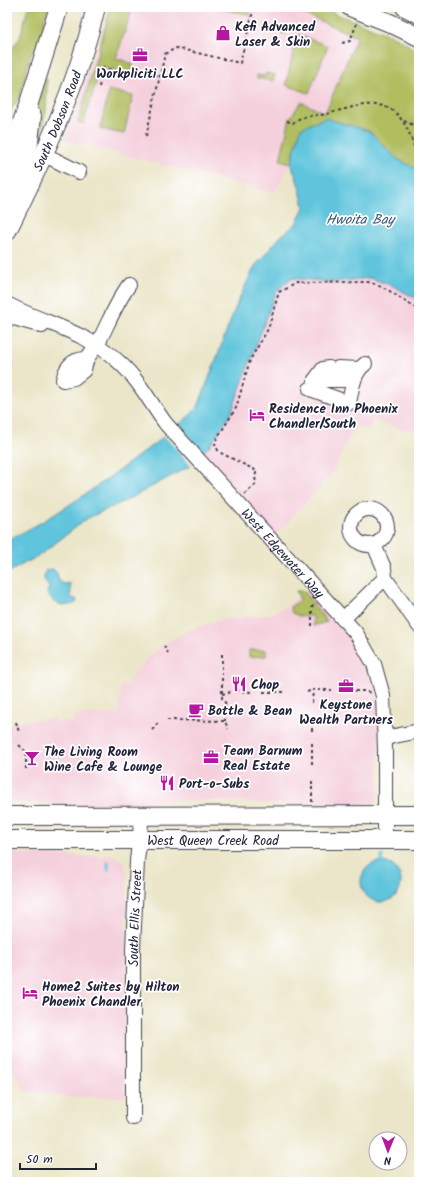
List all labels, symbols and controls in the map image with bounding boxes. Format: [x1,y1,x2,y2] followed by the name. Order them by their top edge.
[235,17,316,53] place label: Kefi Advanced Laser & Skin
[214,24,232,42] shop icon: Kefi Advanced Laser & Skin
[131,46,149,64] office icon: Workpliciti LLC
[96,64,184,85] place label: Workpliciti LLC
[28,68,88,175] street label: South Dobson Road
[326,209,396,231] water label: Hwoita Bay
[269,399,399,435] place label: Residence Inn Phoenix Chandler/South
[248,406,266,424] hotel icon: Residence Inn Phoenix Chandler/South
[235,504,329,604] street label: West Edgewater Way
[230,675,248,693] restaurant icon: Chop
[251,675,279,696] place label: Chop
[337,677,355,695] office icon: Keystone Wealth Partners
[299,695,393,731] place label: Keystone Wealth Partners
[187,701,205,719] cafe icon: Bottle & Bean
[208,701,292,722] place label: Bottle & Bean
[223,741,303,777] place label: Team Barnum Real Estate
[44,742,163,778] place label: The Living Room Wine Cafe & Lounge
[202,748,220,766] office icon: Team Barnum Real Estate
[23,749,41,767] bar icon: The Living Room Wine Cafe & Lounge
[158,774,176,792] restaurant icon: Port-o-Subs
[179,774,249,795] place label: Port-o-Subs
[147,831,279,852] street label: West Queen Creek Road
[124,868,149,967] street label: South Ellis Street
[42,977,180,1013] place label: Home2 Suites by Hilton Phoenix Chandler
[21,984,39,1002] hotel icon: Home2 Suites by Hilton Phoenix Chandler
[368,1131,408,1171] north arrow
[20,1145,96,1171] scale bar
[26,1150,53,1169] text: 50 m
[384,1151,391,1169] text: N

